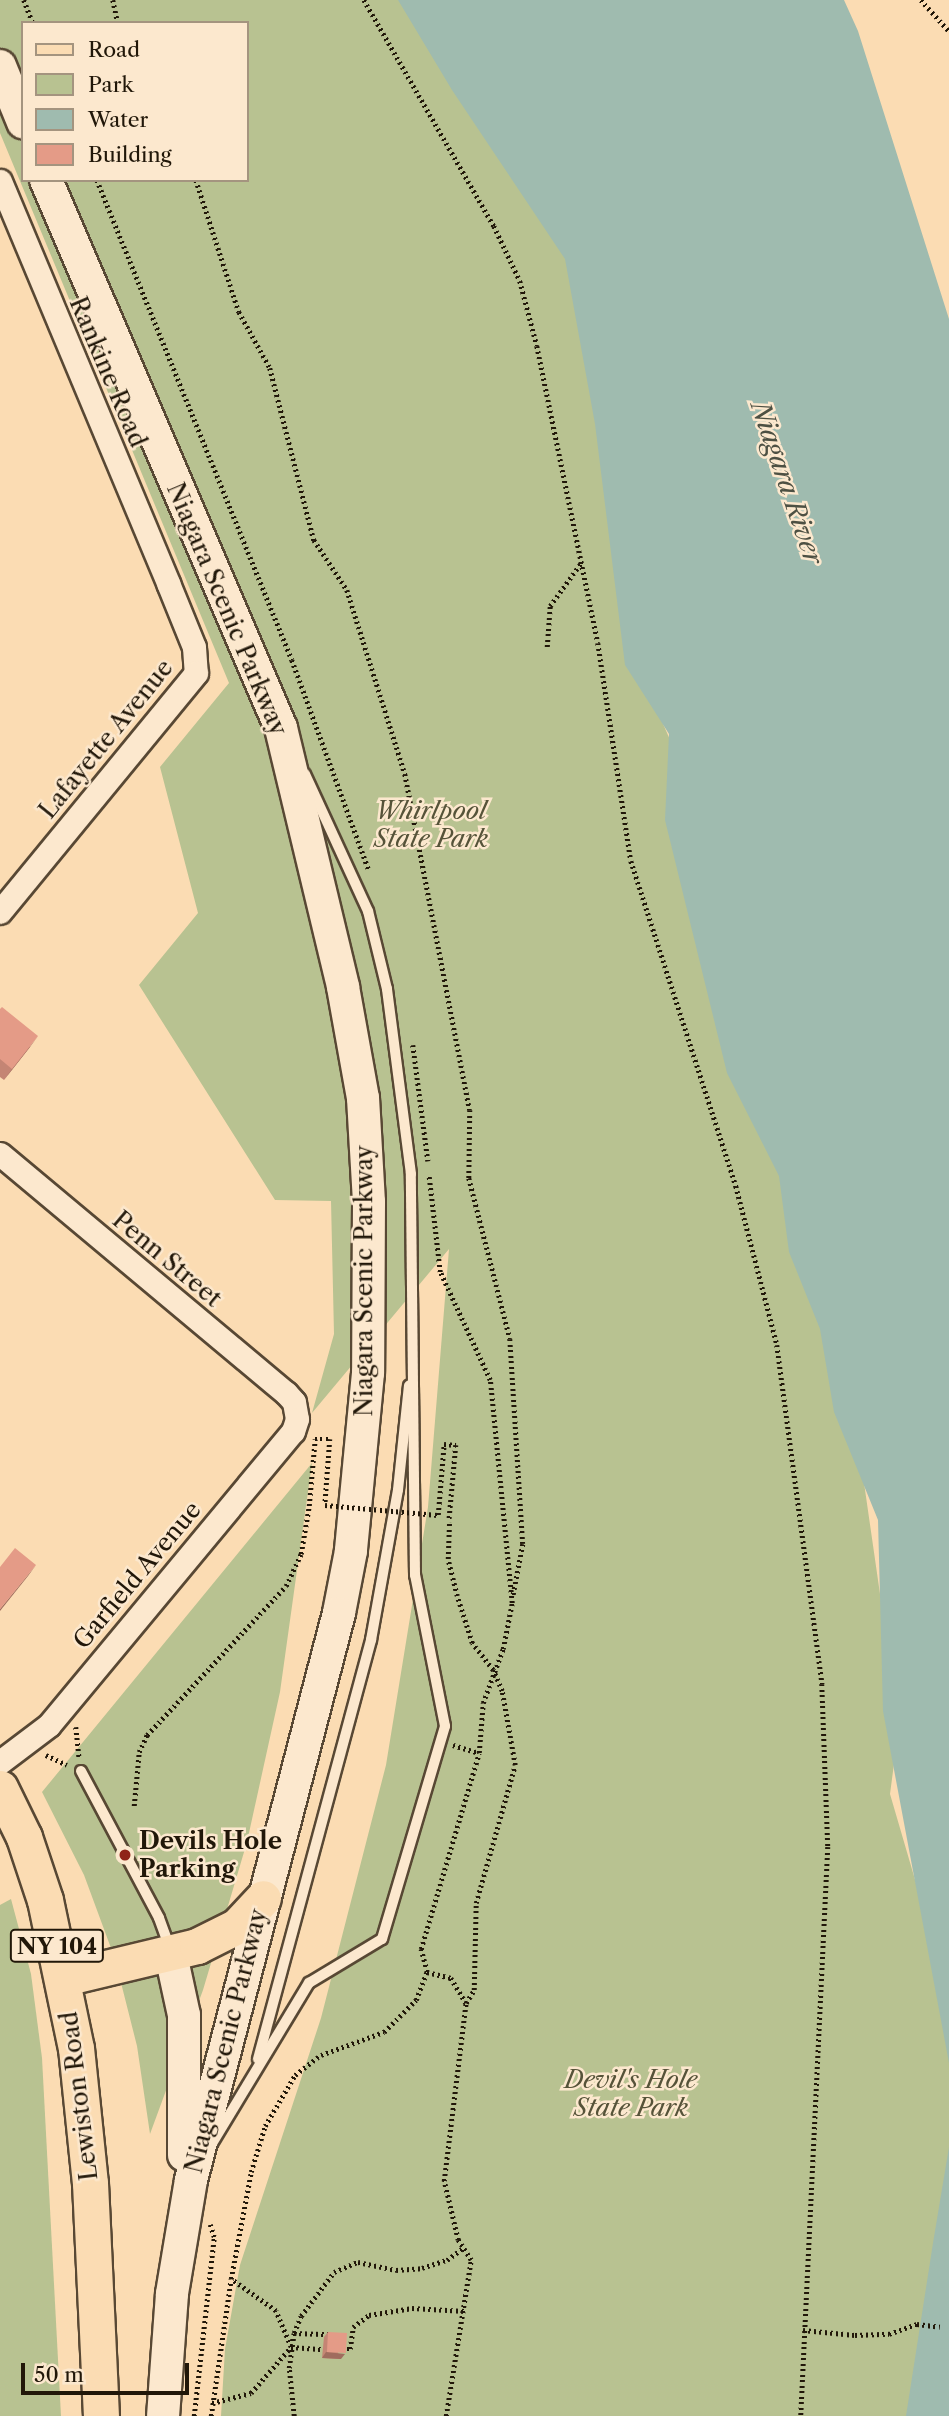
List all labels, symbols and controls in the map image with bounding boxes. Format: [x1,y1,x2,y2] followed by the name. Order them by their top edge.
[21,21,248,182] legend
[88,37,140,62] text: Road
[88,72,134,97] text: Park
[88,107,148,132] text: Water
[88,142,172,167] text: Building
[63,292,153,452] street label: Rankine Road
[743,397,829,569] water label: Niagara River
[161,478,293,740] street label: Niagara Scenic Parkway
[33,653,179,825] street label: Lafayette Avenue
[374,797,488,853] park label: Whirlpool State Park
[350,1145,378,1417] street label: Niagara Scenic Parkway
[107,1205,227,1313] street label: Penn Street
[67,1495,207,1655] street label: Garfield Avenue
[139,1827,282,1883] place label: Devils Hole Parking
[117,1847,133,1863] marker: Devils Hole Parking
[179,1906,273,2176] street label: Niagara Scenic Parkway
[8,1926,106,1966] road number: NY 104
[54,2010,104,2182] street label: Lewiston Road
[565,2066,697,2122] park label: Devil's Hole State Park
[24,2350,192,2394] scale bar
[34,2362,84,2387] text: 50 m

